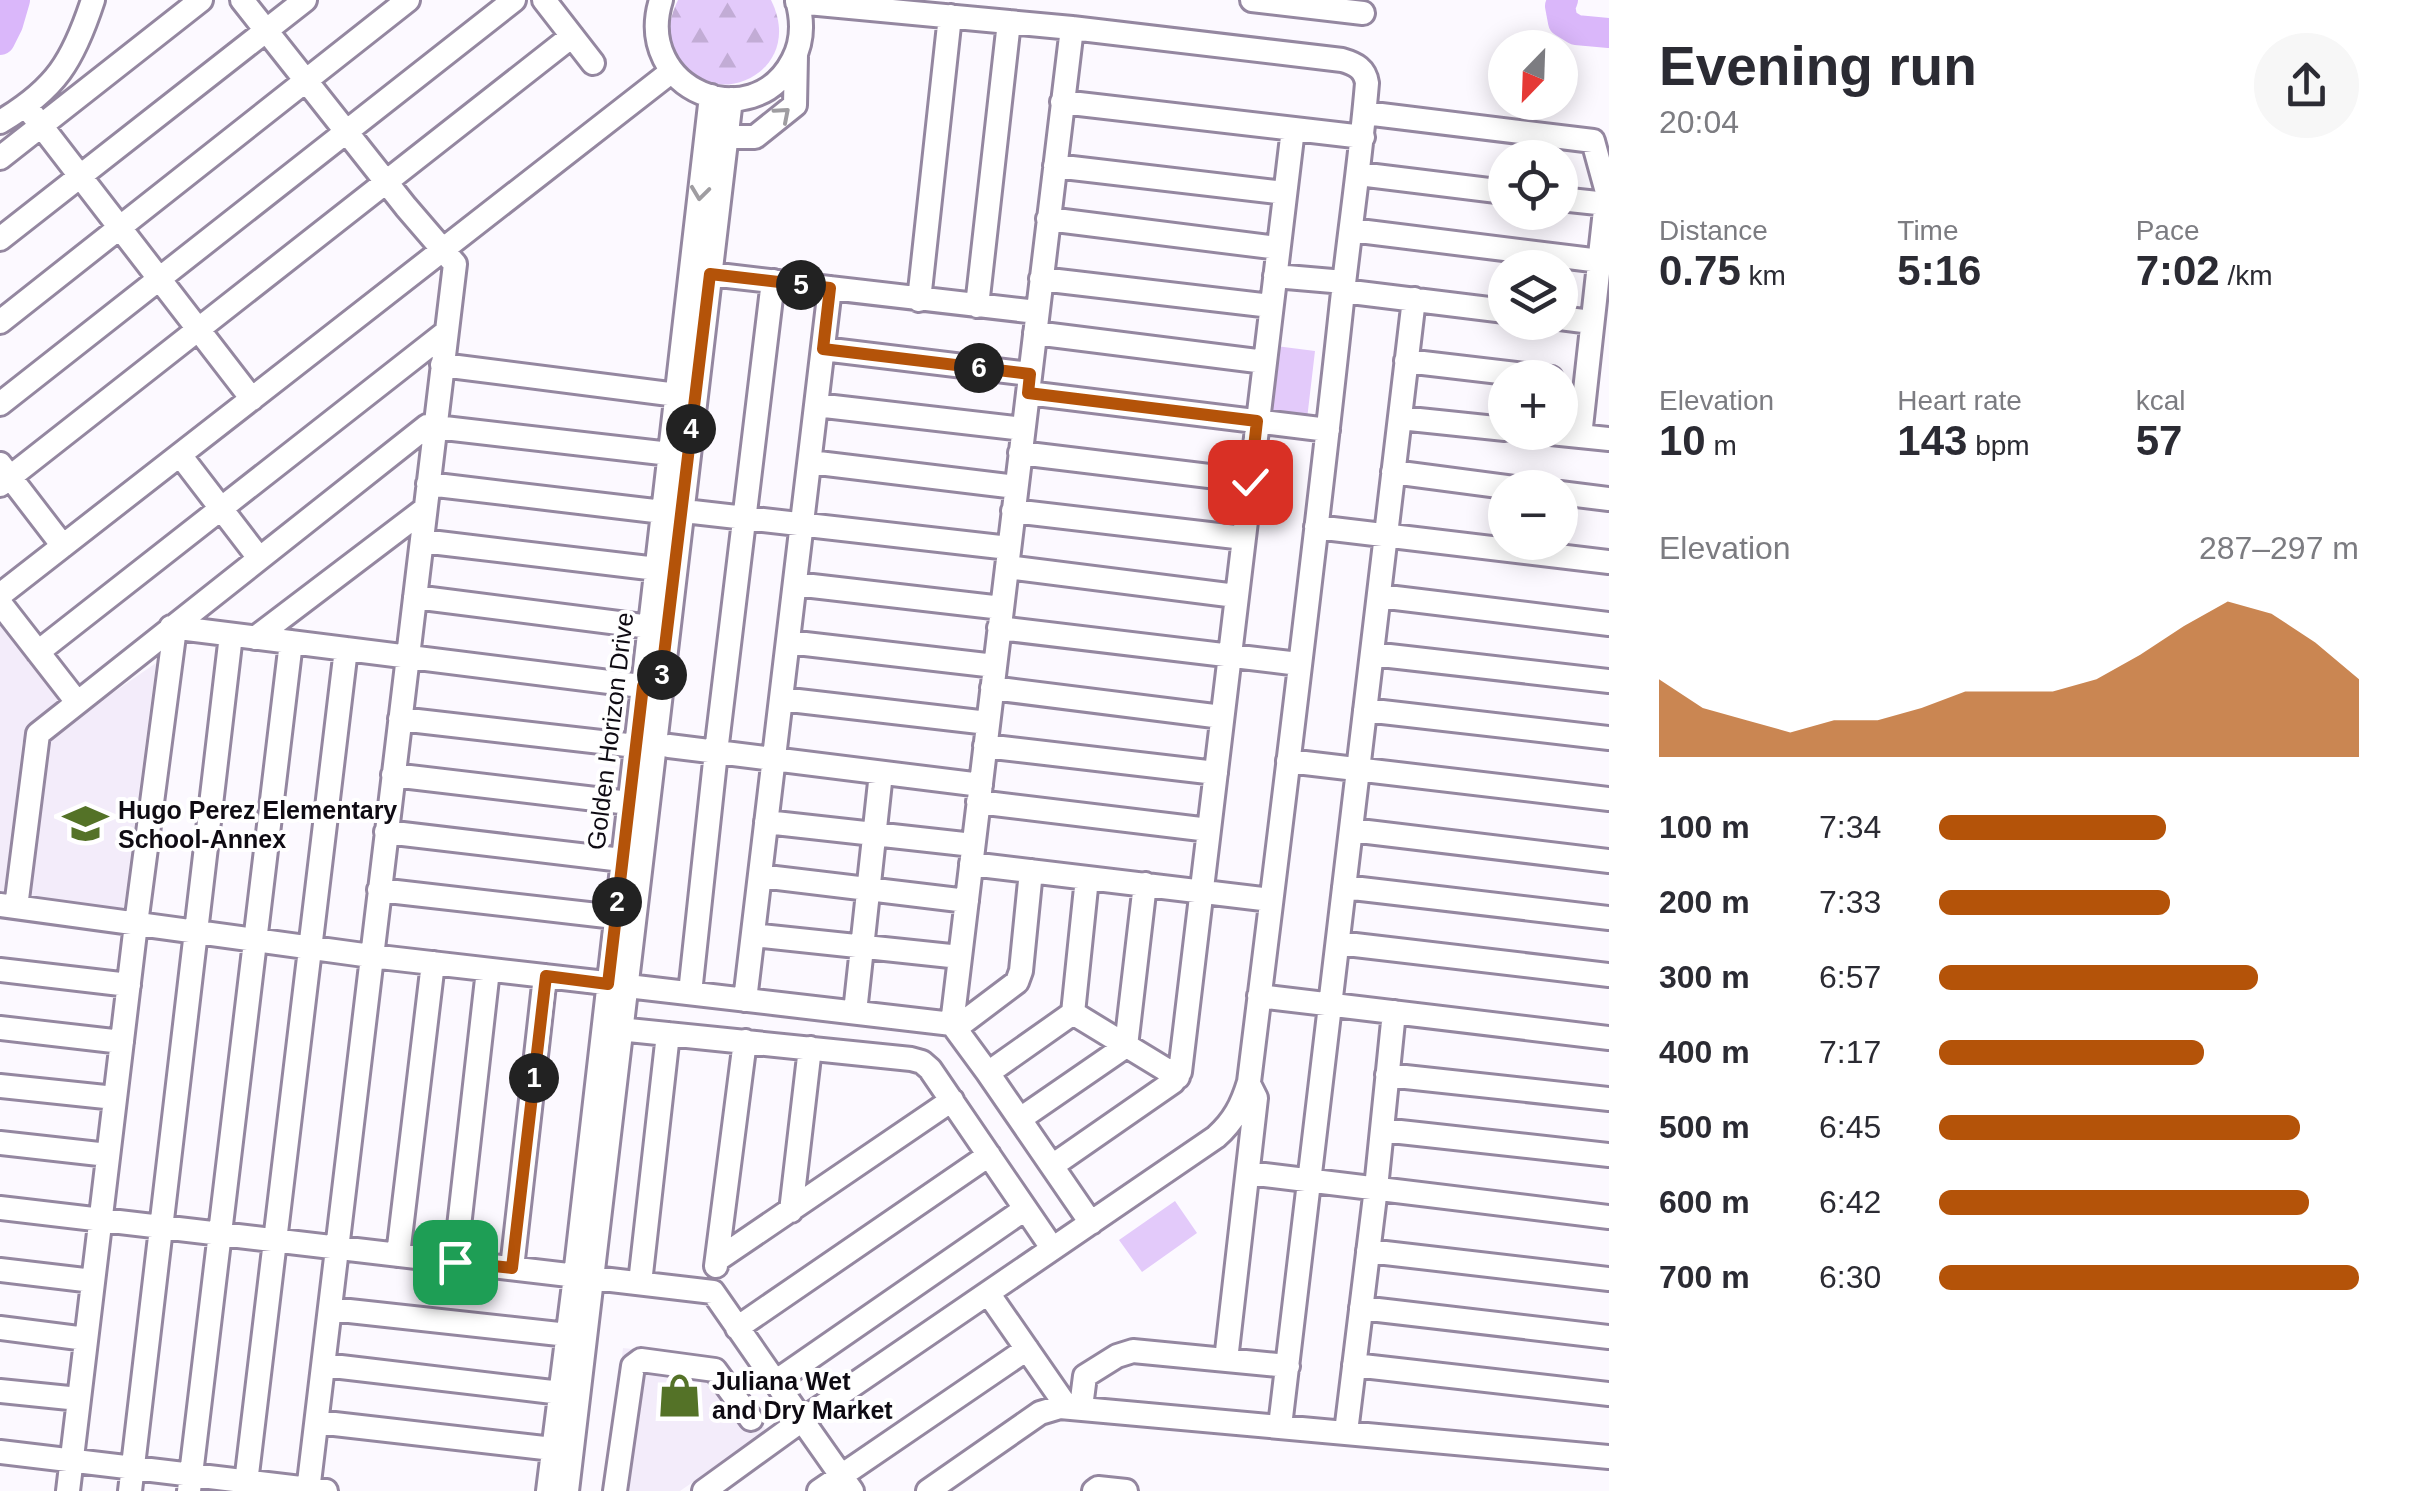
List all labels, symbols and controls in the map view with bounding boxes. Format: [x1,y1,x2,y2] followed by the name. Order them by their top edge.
[1488,30,1578,120] north arrow
[1488,30,1578,560] map controls
[2254,33,2359,138] button: share
[1659,35,1977,97] text: Evening run
[1659,104,1739,140] text: 20:04
[771,107,789,125] one-way arrow
[1488,140,1578,230] button: locate
[690,186,711,202] one-way arrow
[1659,215,1768,246] text: Distance
[1897,215,1959,246] text: Time
[2136,215,2199,246] text: Pace
[1659,247,1741,294] text: 0.75
[1897,247,1981,294] text: 5:16
[2136,247,2220,294] text: 7:02
[1488,250,1578,340] button: layers
[776,260,826,310] pin: 5
[1741,260,1786,291] text: km
[2220,260,2273,291] text: /km
[793,269,809,300] text: 5
[954,343,1004,393] pin: 6
[971,352,987,383] text: 6
[1488,360,1578,450] button: +
[1659,385,1774,416] text: Elevation
[1897,385,2022,416] text: Heart rate
[2136,385,2185,416] text: kcal
[666,404,716,454] pin: 4
[683,413,699,444] text: 4
[1659,417,1706,464] text: 10
[1897,417,1967,464] text: 143
[2136,417,2182,464] text: 57
[1706,430,1737,461] text: m
[1967,430,2030,461] text: bpm
[1208,440,1293,525] pin
[1223,455,1278,510] icon: check
[1488,470,1578,560] button: −
[1659,530,1791,566] text: Elevation
[2199,530,2359,566] text: 287–297 m
[582,611,638,851] street label: Golden Horizon Drive
[637,650,687,700] pin: 3
[654,659,670,690] text: 3
[118,796,397,853] place label: Hugo Perez Elementary School-Annex
[61,800,109,848] school or university icon: Hugo Perez Elementary School-Annex
[1659,809,1750,845] text: 100 m
[1819,809,1881,845] text: 7:34
[592,877,642,927] pin: 2
[1659,884,1750,920] text: 200 m
[1819,884,1881,920] text: 7:33
[609,886,625,917] text: 2
[1659,959,1750,995] text: 300 m
[1819,959,1881,995] text: 6:57
[1659,1034,1750,1070] text: 400 m
[1819,1034,1881,1070] text: 7:17
[509,1053,559,1103] pin: 1
[526,1062,542,1093] text: 1
[1659,1109,1750,1145] text: 500 m
[1819,1109,1881,1145] text: 6:45
[1659,1184,1750,1220] text: 600 m
[1819,1184,1881,1220] text: 6:42
[413,1220,498,1305] pin
[428,1235,483,1290] icon: arrive
[1659,1259,1750,1295] text: 700 m
[1819,1259,1881,1295] text: 6:30
[712,1367,893,1424] place label: Juliana Wet and Dry Market
[655,1371,703,1419] shop icon: Juliana Wet and Dry Market

